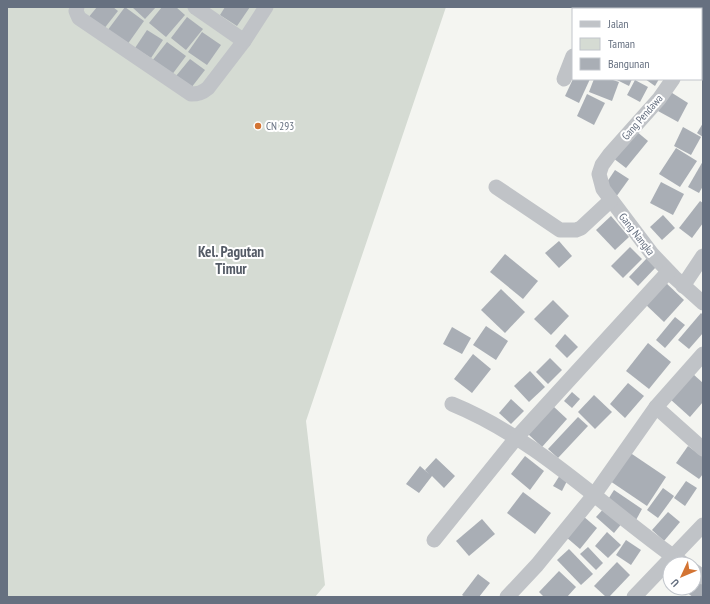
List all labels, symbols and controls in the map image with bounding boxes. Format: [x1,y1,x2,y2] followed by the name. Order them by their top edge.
[572,8,702,80] legend
[607,16,629,31] text: Jalan
[608,36,635,51] text: Taman
[608,56,649,71] text: Bangunan
[618,91,666,143] street label: Gang Pendawa
[266,119,294,133] place label: CN 293
[253,121,263,131] marker: CN 293
[616,210,658,258] street label: Gang Nangka
[198,242,264,278] district label: Kel. Pagutan Timur
[662,556,702,596] north arrow
[668,576,682,590] text: U

